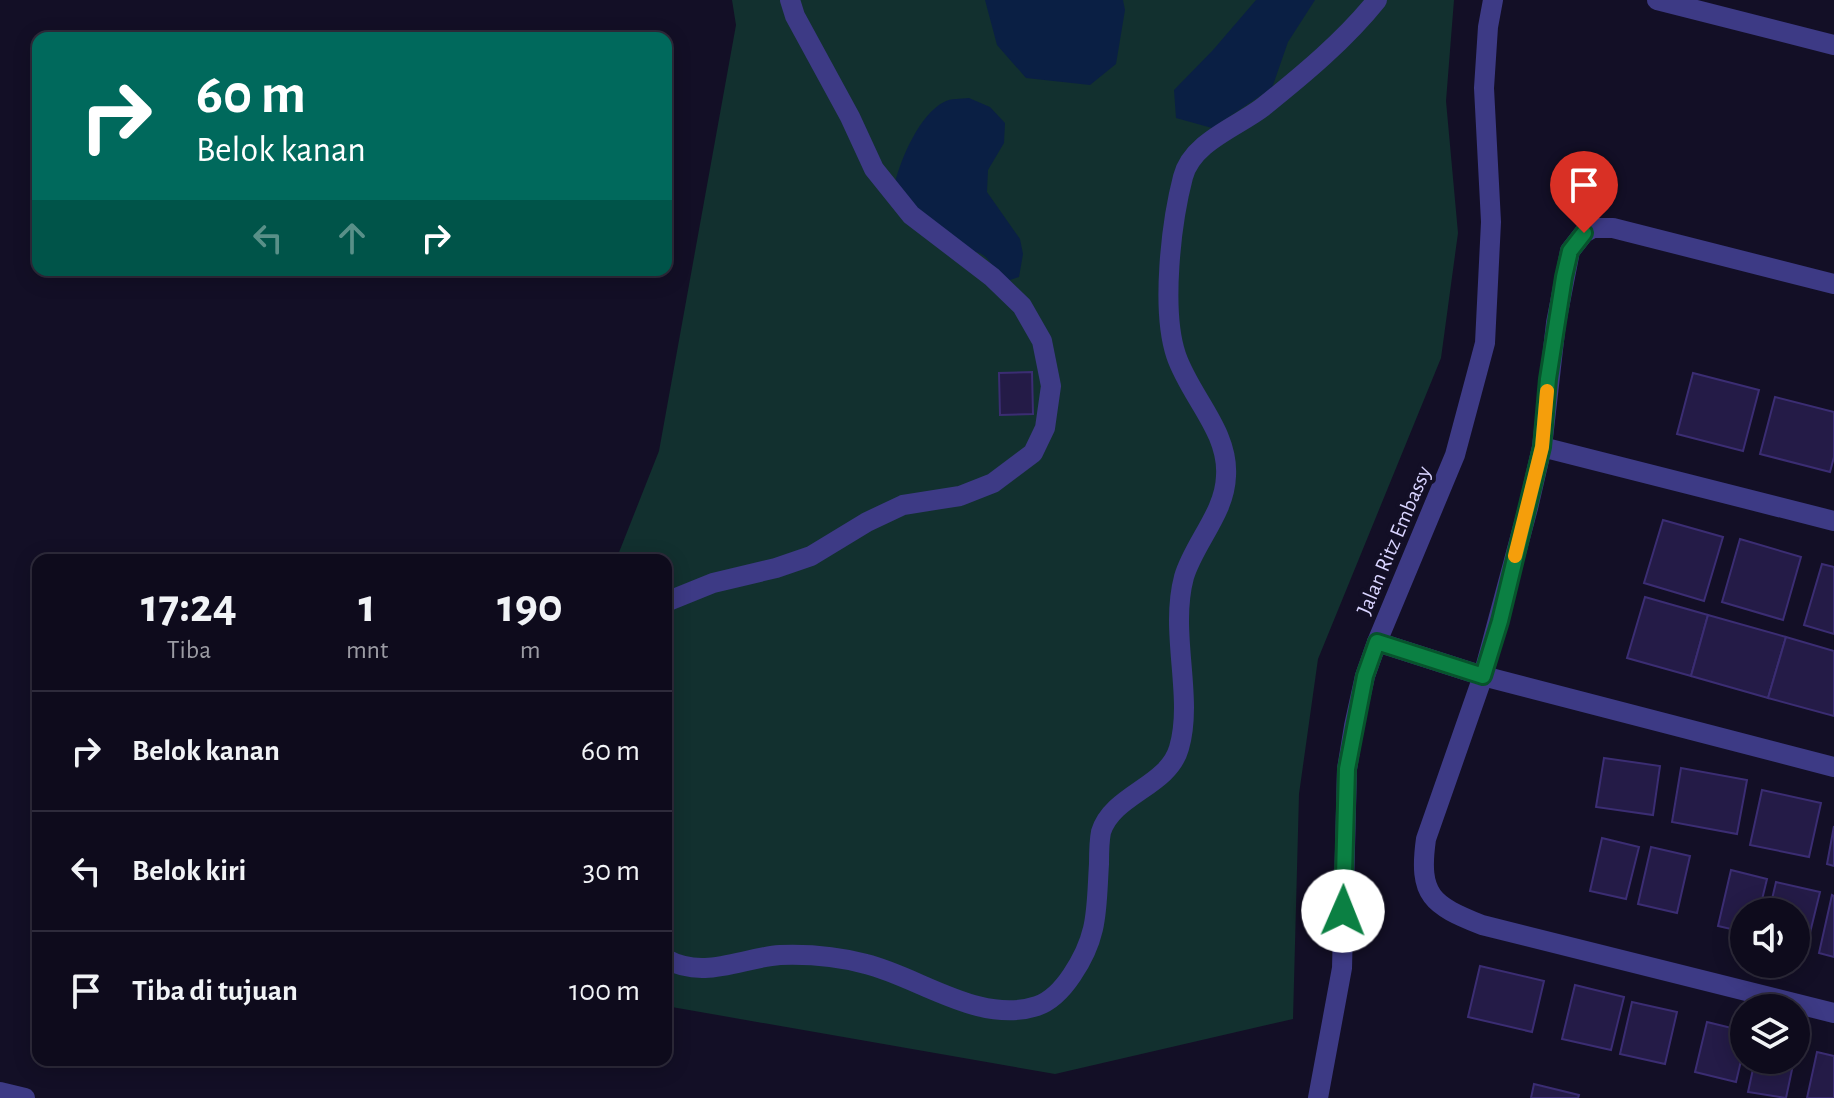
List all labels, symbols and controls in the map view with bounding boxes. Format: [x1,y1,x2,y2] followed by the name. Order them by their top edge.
[64,64,168,168] icon: right
[196,67,306,123] text: 60 m
[196,132,366,168] text: Belok kanan
[1550,151,1618,233] pin
[1562,163,1606,207] icon: arrive
[246,216,290,260] icon: left
[330,216,374,260] icon: ahead
[414,216,458,260] icon: right
[1353,462,1435,618] street label: Jalan Ritz Embassy
[141,583,237,631] text: 17:24
[358,583,376,631] text: 1
[497,583,563,631] text: 190
[167,637,211,663] text: Tiba
[346,637,388,663] text: mnt
[520,637,541,663] text: m
[64,729,108,773] icon: right
[132,736,280,766] text: Belok kanan
[581,736,640,766] text: 60 m
[64,849,108,893] icon: left
[132,856,246,886] text: Belok kiri
[583,856,640,886] text: 30 m
[1301,869,1385,953] position arrow
[1730,898,1810,1074] map controls
[1730,898,1810,978] button: sound
[64,969,108,1013] icon: arrive
[132,976,298,1006] text: Tiba di tujuan
[569,976,640,1006] text: 100 m
[1730,994,1810,1074] button: layers

